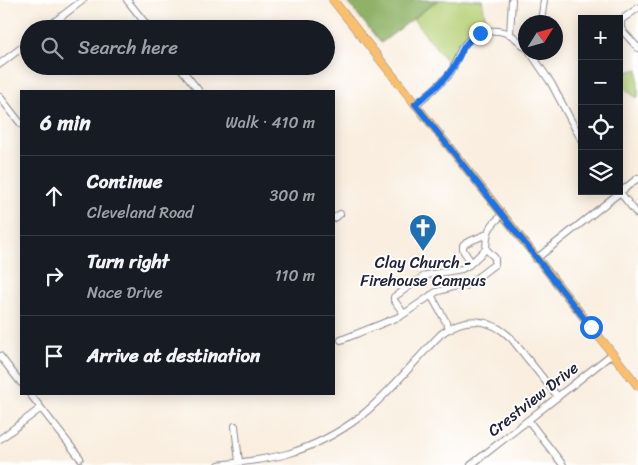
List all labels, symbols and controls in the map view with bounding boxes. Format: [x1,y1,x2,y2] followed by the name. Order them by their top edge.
[518,15,563,60] north arrow
[578,15,623,195] map controls
[578,15,623,60] button: +
[20,20,335,75] search box
[469,22,492,45] route end
[78,31,178,64] text: Search here
[38,34,66,62] icon: search
[578,60,623,105] button: −
[40,104,91,142] text: 6 min
[578,105,623,150] button: locate
[226,108,315,137] text: Walk · 410 m
[578,150,623,195] button: layers
[87,165,163,198] text: Continue
[270,181,315,210] text: 300 m
[40,182,68,210] icon: ahead
[87,198,194,227] text: Cleveland Road
[408,213,438,252] church icon: Clay Church - Firehouse Campus
[87,245,169,278] text: Turn right
[360,248,486,295] place label: Clay Church - Firehouse Campus
[275,261,315,290] text: 110 m
[40,262,68,290] icon: right
[87,278,163,307] text: Nace Drive
[580,316,603,339] route start
[87,339,260,372] text: Arrive at destination
[40,342,68,370] icon: arrive
[481,354,585,444] street label: Crestview Drive

